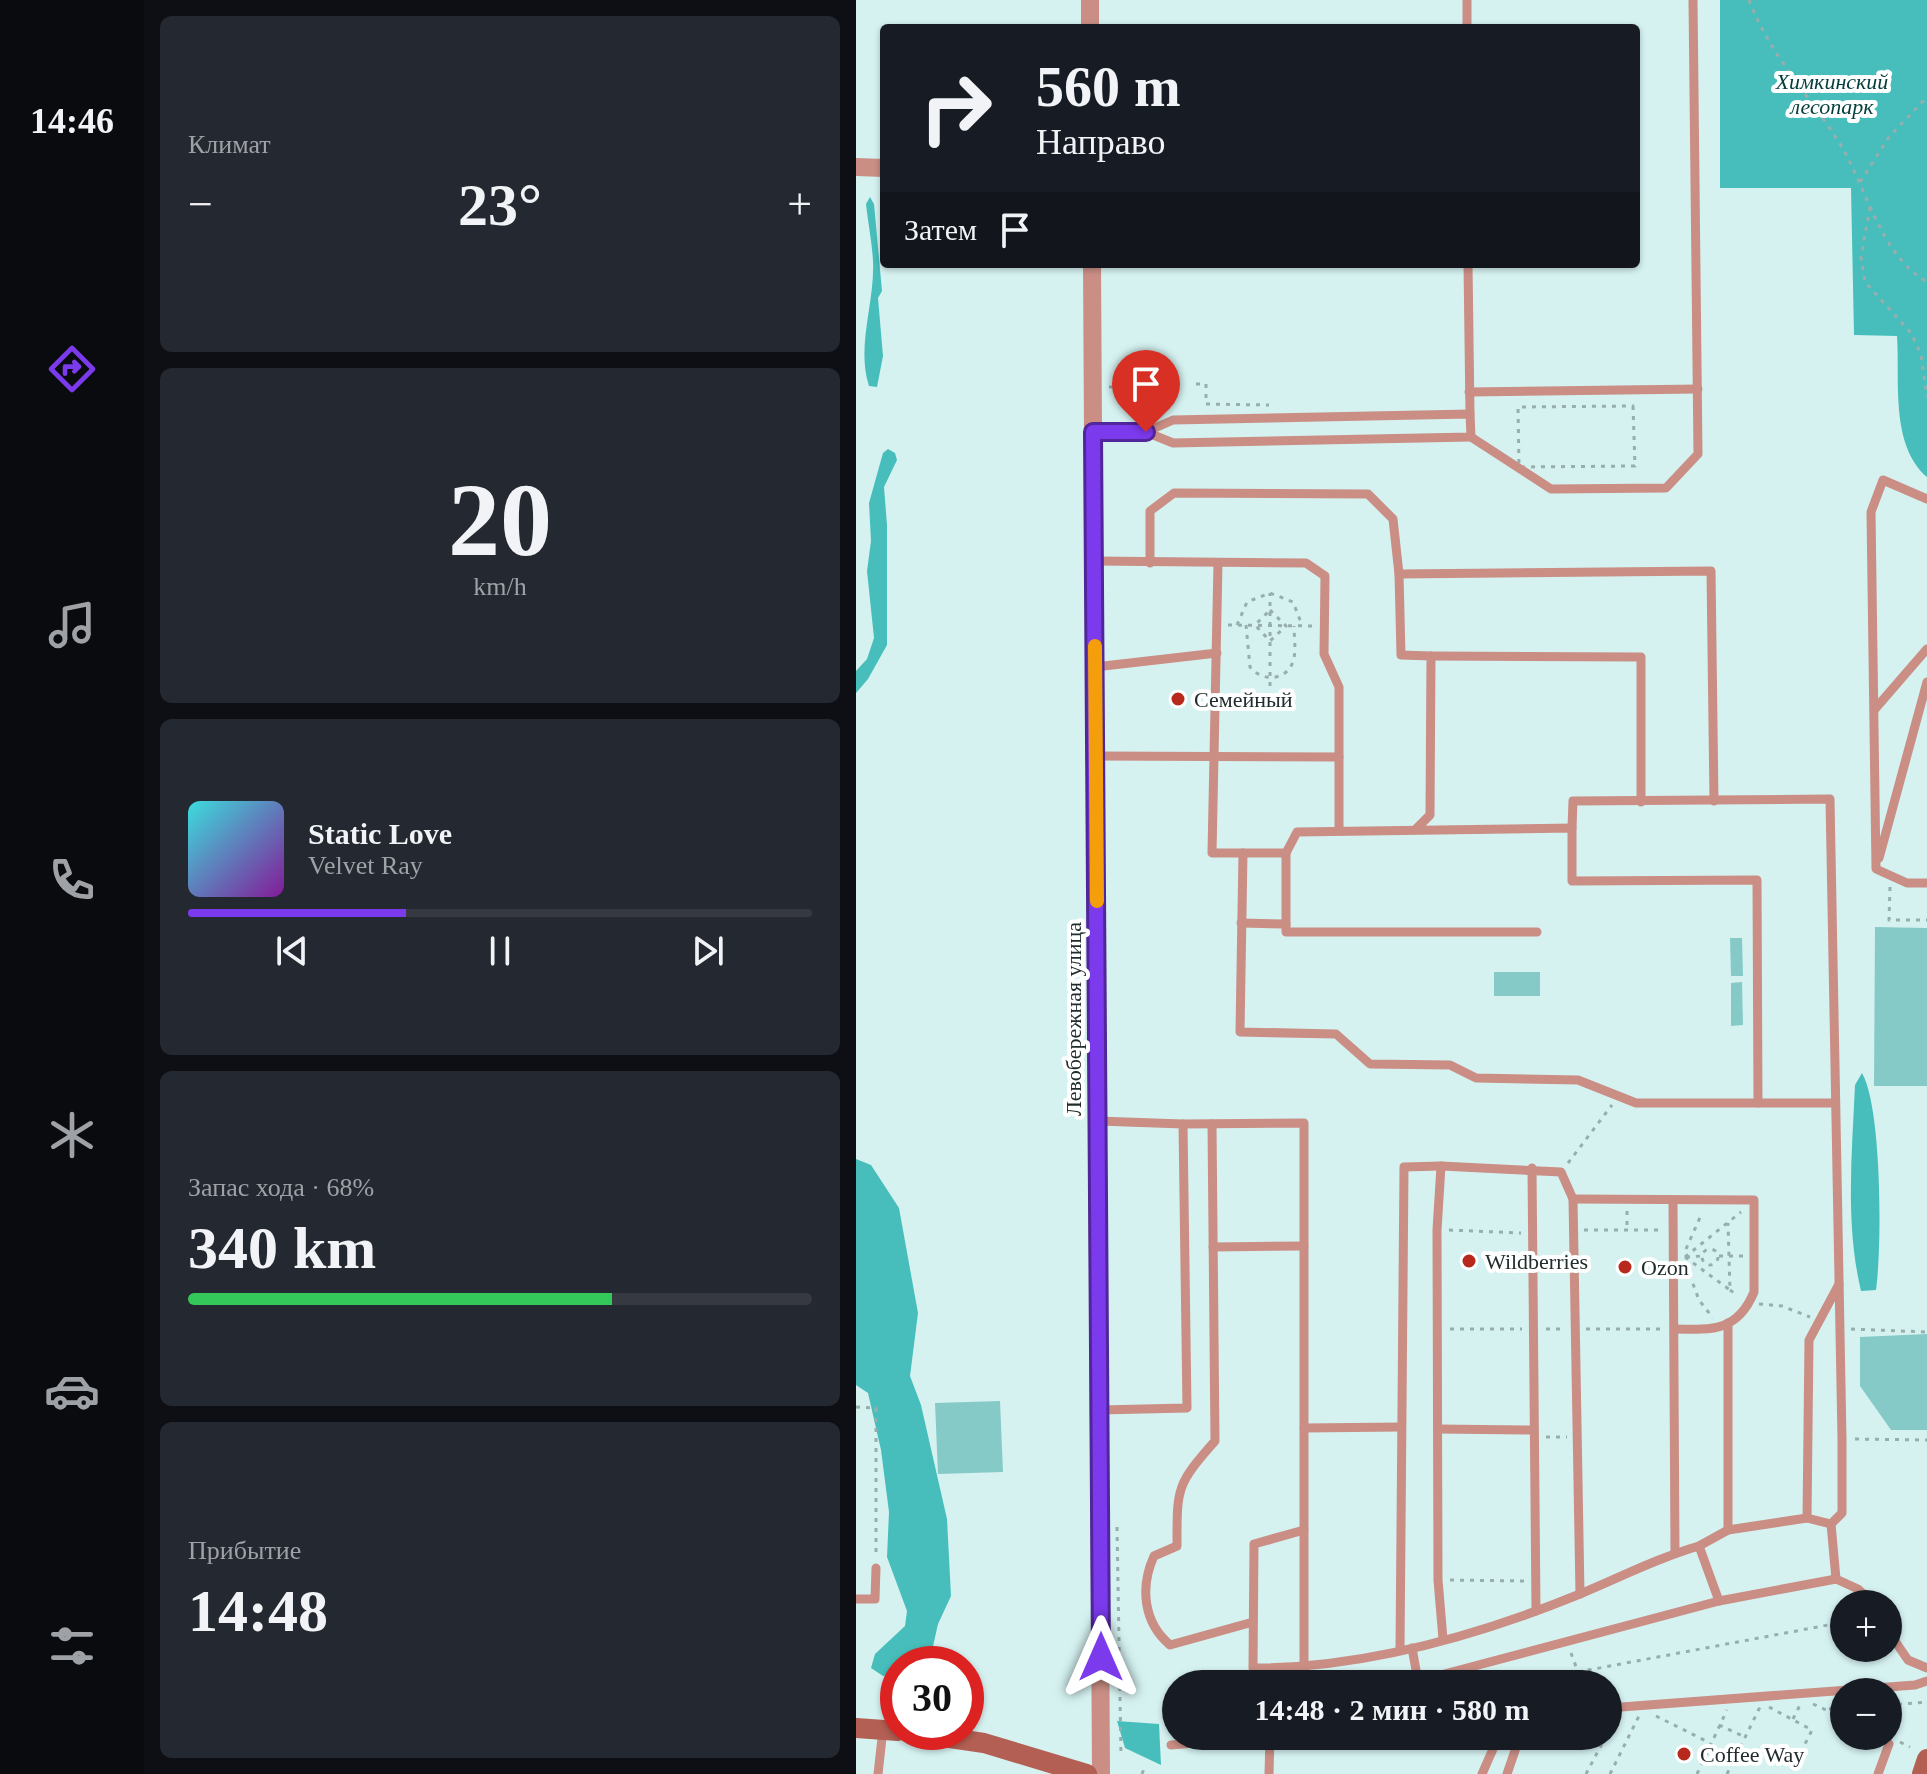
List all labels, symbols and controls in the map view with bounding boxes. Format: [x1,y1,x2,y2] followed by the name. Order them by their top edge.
[904,56,1008,160] icon: right
[1036,56,1181,118] text: 560 m
[1775,69,1888,119] park label: Химкинский лесопарк
[30,101,114,141] text: 14:46
[1036,122,1166,162] text: Направо
[188,130,271,159] text: Климат
[458,172,542,238] text: 23°
[188,180,213,229] text: −
[787,180,812,229] text: +
[993,208,1037,252] icon: arrive
[904,213,977,246] text: Затем
[44,341,100,397] icon: directions
[1112,350,1180,432] pin
[1124,362,1168,406] icon: arrive
[448,462,552,577] text: 20
[473,572,527,601] text: km/h
[44,597,100,653] icon: music
[1194,687,1293,712] place label: Семейный
[1169,690,1187,708] marker: Семейный
[308,817,452,850] text: Static Love
[308,851,423,880] text: Velvet Ray
[44,852,100,908] icon: phone
[1061,922,1086,1116] street label: Левобережная улица
[270,929,314,973] icon: previous
[478,929,522,973] icon: pause
[686,929,730,973] icon: next
[44,1107,100,1163] icon: climate
[188,1173,374,1202] text: Запас хода · 68%
[188,1215,376,1281] text: 340 km
[1485,1249,1588,1274] place label: Wildberries
[1460,1252,1478,1270] marker: Wildberries
[1641,1255,1689,1280] place label: Ozon
[1616,1258,1634,1276] marker: Ozon
[44,1363,100,1419] icon: car
[188,1536,301,1565] text: Прибытие
[188,1578,328,1644] text: 14:48
[1830,1590,1902,1750] map controls
[1830,1590,1902,1662] button: +
[1059,1615,1143,1699] position arrow
[44,1618,100,1674] icon: filters
[880,1646,984,1750] speed limit sign: 30
[1830,1678,1902,1750] button: −
[1255,1693,1530,1726] text: 14:48 · 2 мин · 580 m
[1700,1742,1804,1767] place label: Coffee Way
[1675,1745,1693,1763] marker: Coffee Way

